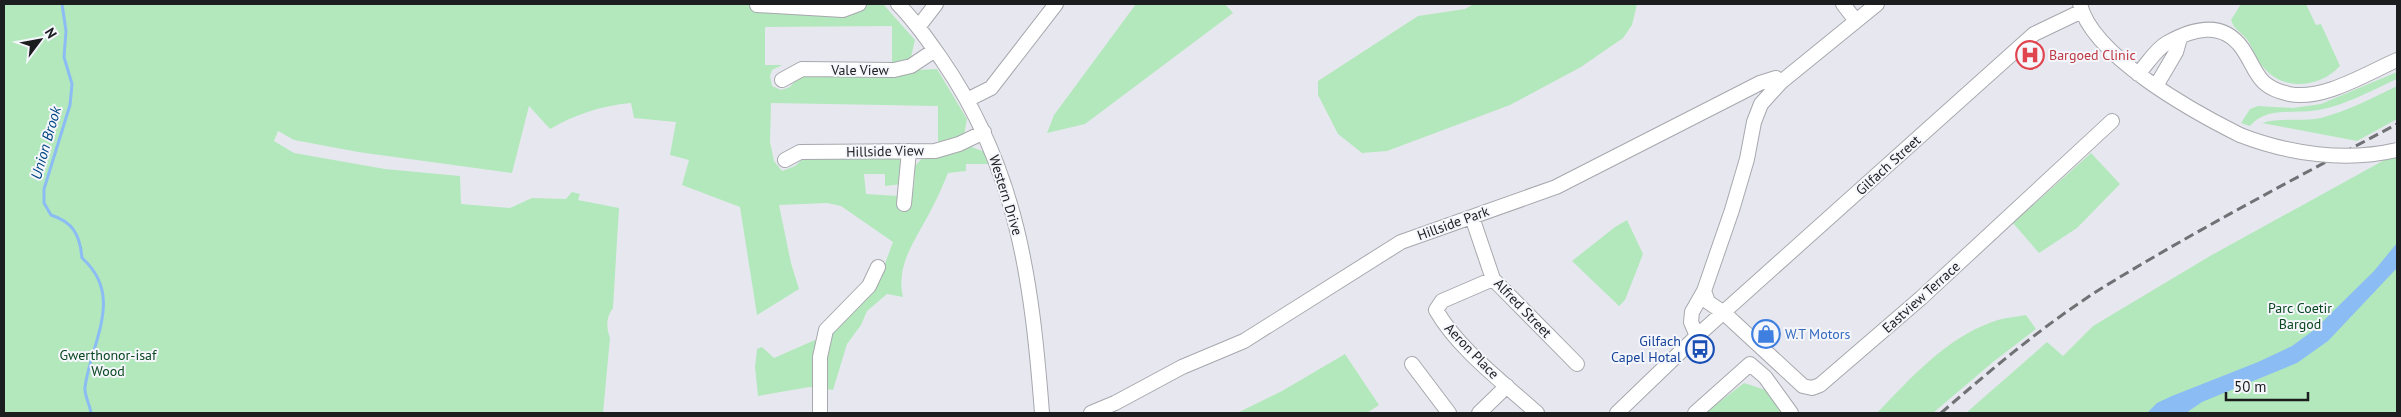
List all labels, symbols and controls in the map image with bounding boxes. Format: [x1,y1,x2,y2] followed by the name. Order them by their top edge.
[15,15,65,65] north arrow
[41,24,61,42] text: N
[2015,40,2045,70] hospital icon: Bargoed Clinic
[2049,46,2136,64] place label: Bargoed Clinic
[830,61,890,79] street label: Vale View
[26,103,65,182] water label: Union Brook
[1852,131,1924,199] street label: Gilfach Street
[846,141,925,161] street label: Hillside View
[985,153,1027,237] street label: Western Drive
[1415,202,1492,244] street label: Hillside Park
[1878,257,1964,337] street label: Eastview Terrace
[1490,275,1556,342] street label: Alfred Street
[2268,299,2332,333] park label: Parc Coetir Bargod
[1441,319,1503,383] street label: Aeron Place
[1751,319,1781,349] shop icon: W.T Motors
[1785,325,1851,343] place label: W.T Motors
[1611,332,1681,366] place label: Gilfach Capel Hotal
[1685,334,1715,364] bus stop icon: Gilfach Capel Hotal
[60,346,157,380] park label: Gwerthonor-isaf Wood
[2226,370,2308,402] scale bar
[2234,377,2267,396] text: 50 m

